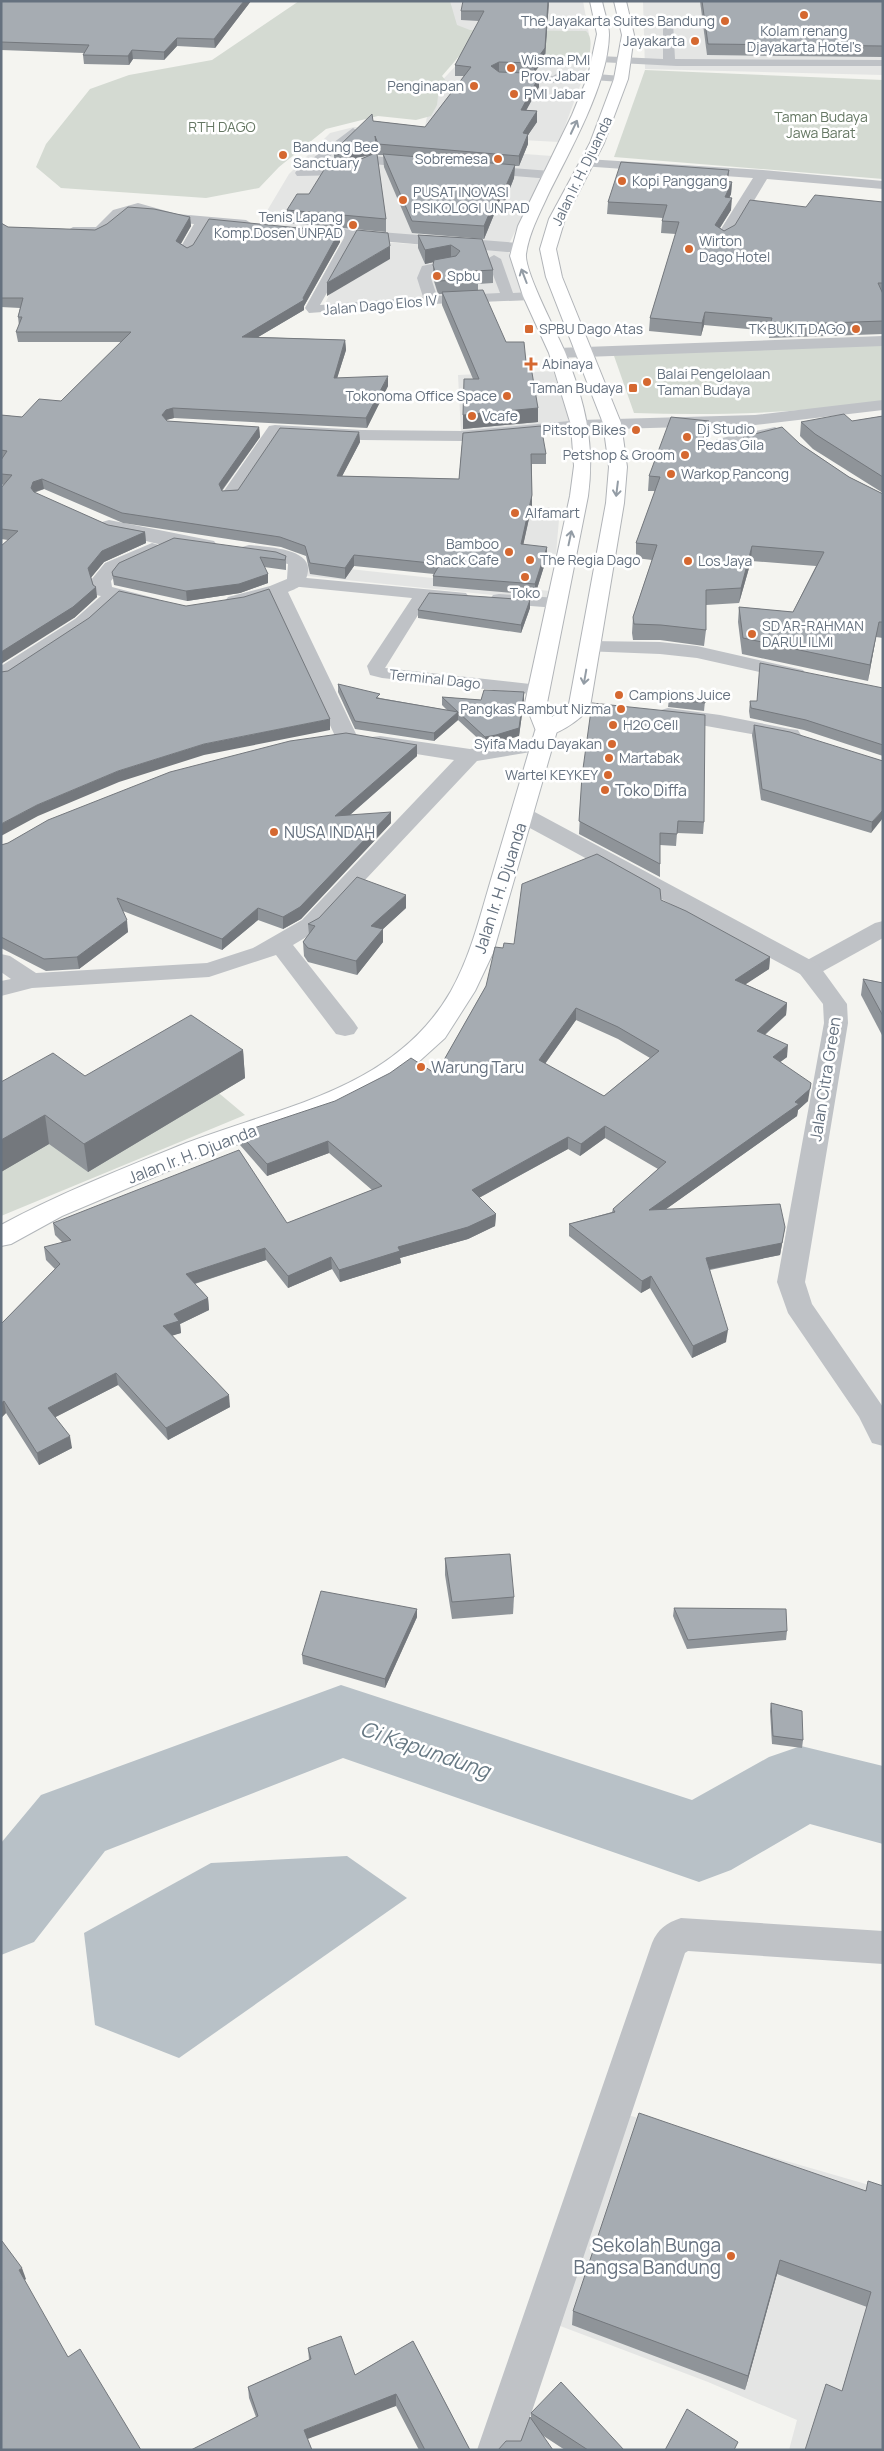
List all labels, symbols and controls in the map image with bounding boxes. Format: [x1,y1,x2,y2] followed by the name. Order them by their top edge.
[798,9,810,21] marker: Kolam renang Djayakarta Hotel's
[521,11,715,30] place label: The Jayakarta Suites Bandung
[719,15,731,27] marker: The Jayakarta Suites Bandung
[747,21,861,56] place label: Kolam renang Djayakarta Hotel's
[623,31,685,50] place label: Jayakarta
[689,35,701,47] marker: Jayakarta
[521,50,590,85] place label: Wisma PMI Prov. Jabar
[505,62,517,74] marker: Wisma PMI Prov. Jabar
[387,76,464,95] place label: Penginapan
[468,80,480,92] marker: Penginapan
[524,84,586,103] place label: PMI Jabar
[508,88,520,100] marker: PMI Jabar
[774,107,868,142] park label: Taman Budaya Jawa Barat
[547,113,616,229] street label: Jalan Ir. H. Djuanda
[188,117,256,136] park label: RTH DAGO
[569,120,579,135] one-way arrow
[293,137,379,172] place label: Bandung Bee Sanctuary
[277,149,289,161] marker: Bandung Bee Sanctuary
[415,149,488,168] place label: Sobremesa
[492,153,504,165] marker: Sobremesa
[632,171,728,190] place label: Kopi Panggang
[616,175,628,187] marker: Kopi Panggang
[413,182,530,217] place label: PUSAT INOVASI PSIKOLOGI UNPAD
[397,194,409,206] marker: PUSAT INOVASI PSIKOLOGI UNPAD
[214,207,343,242] place label: Tenis Lapang Komp.Dosen UNPAD
[347,219,359,231] marker: Tenis Lapang Komp.Dosen UNPAD
[699,231,770,266] place label: Wirton Dago Hotel
[683,243,695,255] marker: Wirton Dago Hotel
[447,266,481,285] place label: Spbu
[519,269,528,285] one-way arrow
[431,270,443,282] marker: Spbu
[322,290,438,319] street label: Jalan Dago Elos IV
[539,319,643,338] place label: SPBU Dago Atas
[748,319,846,338] place label: TK BUKIT DAGO
[523,323,535,335] marker: SPBU Dago Atas
[850,323,862,335] marker: TK BUKIT DAGO
[542,354,593,373] place label: Abinaya
[524,357,538,371] marker: Abinaya
[657,364,770,399] place label: Balai Pengelolaan Taman Budaya
[641,376,653,388] marker: Balai Pengelolaan Taman Budaya
[530,378,623,397] place label: Taman Budaya
[627,382,639,394] marker: Taman Budaya
[346,386,497,405] place label: Tokonoma Office Space
[501,390,513,402] marker: Tokonoma Office Space
[482,406,518,425] place label: Vcafe
[466,410,478,422] marker: Vcafe
[697,419,764,454] place label: Dj Studio Pedas Gila
[542,420,626,439] place label: Pitstop Bikes
[630,424,642,436] marker: Pitstop Bikes
[681,431,693,443] marker: Dj Studio Pedas Gila
[563,445,675,464] place label: Petshop & Groom
[679,449,691,461] marker: Petshop & Groom
[681,464,789,483] place label: Warkop Pancong
[665,468,677,480] marker: Warkop Pancong
[612,480,622,496] one-way arrow
[525,503,580,522] place label: Alfamart
[509,507,521,519] marker: Alfamart
[566,531,575,547] one-way arrow
[426,534,499,569] place label: Bamboo Shack Cafe
[503,546,515,558] marker: Bamboo Shack Cafe
[540,550,641,569] place label: The Regia Dago
[698,551,752,570] place label: Los Jaya
[524,554,536,566] marker: The Regia Dago
[682,555,694,567] marker: Los Jaya
[519,571,531,583] marker: Toko
[510,583,540,602] place label: Toko
[762,616,864,651] place label: SD AR-RAHMAN DARUL ILMI
[746,628,758,640] marker: SD AR-RAHMAN DARUL ILMI
[389,664,482,693] street label: Terminal Dago
[579,668,589,684] one-way arrow
[629,685,731,704] place label: Campions Juice
[613,689,625,701] marker: Campions Juice
[460,699,611,718] place label: Pangkas Rambut Nizma
[615,703,627,715] marker: Pangkas Rambut Nizma
[623,715,678,734] place label: H2O Cell
[607,719,619,731] marker: H2O Cell
[474,734,602,753] place label: Syifa Madu Dayakan
[606,738,618,750] marker: Syifa Madu Dayakan
[619,748,681,767] place label: Martabak
[603,752,615,764] marker: Martabak
[505,765,598,784] place label: Wartel KEYKEY
[602,769,614,781] marker: Wartel KEYKEY
[615,779,687,801] place label: Toko Diffa
[599,784,611,796] marker: Toko Diffa
[468,820,532,956] street label: Jalan Ir. H. Djuanda
[284,821,375,843] place label: NUSA INDAH
[268,826,280,838] marker: NUSA INDAH
[804,1015,846,1143] street label: Jalan Citra Green
[431,1056,524,1078] place label: Warung Taru
[415,1061,427,1073] marker: Warung Taru
[124,1119,260,1189] street label: Jalan Ir. H. Djuanda
[357,1714,495,1785] water label: Ci Kapundung
[573,2232,721,2280] place label: Sekolah Bunga Bangsa Bandung
[725,2250,737,2262] marker: Sekolah Bunga Bangsa Bandung

